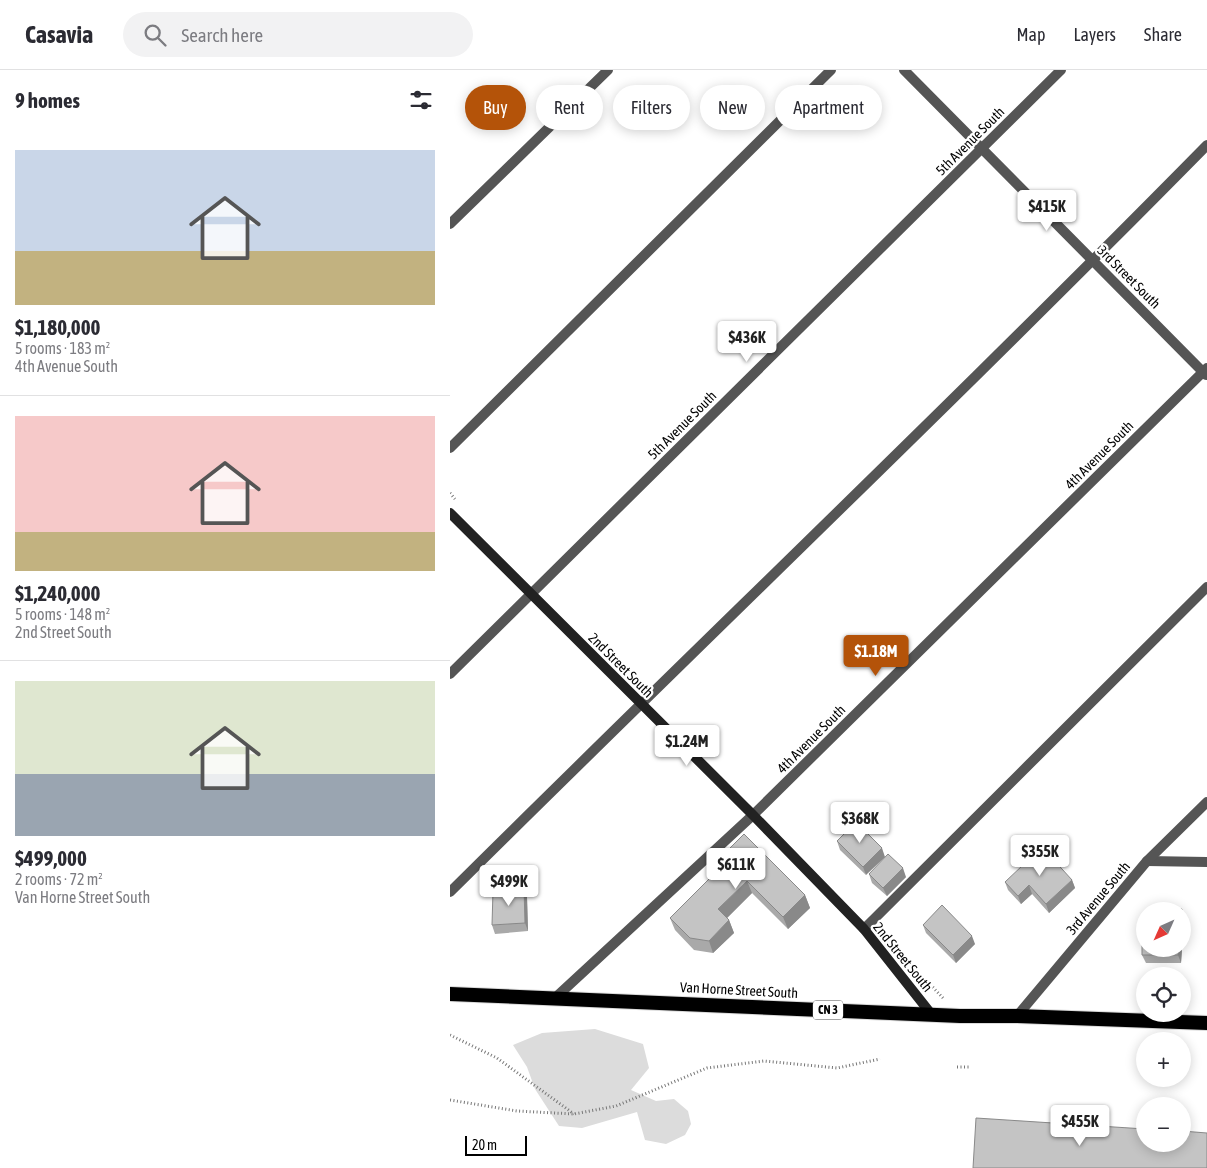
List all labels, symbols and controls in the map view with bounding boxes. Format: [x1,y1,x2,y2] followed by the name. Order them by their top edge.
[123,12,473,57] search box
[25,21,93,48] text: Casavia
[141,21,169,49] icon: search
[181,24,263,46] text: Search here
[1016,24,1045,45] text: Map
[1073,24,1116,45] text: Layers
[1144,24,1182,45] text: Share
[465,85,526,130] chip: Buy
[536,85,603,130] chip: Rent
[613,85,690,130] chip: Filters
[700,85,765,130] chip: New
[775,85,882,130] chip: Apartment
[407,86,435,114] icon: filters
[15,88,80,112] text: 9 homes
[933,104,1007,178] street label: 5th Avenue South
[180,183,270,273] icon: home
[1012,190,1082,232] pin: $415K
[1028,197,1066,215] text: $415K
[1094,242,1164,312] street label: 3rd Street South
[15,315,100,339] text: $1,180,000
[712,320,782,363] pin: $436K
[728,328,766,346] text: $436K
[15,339,110,357] text: 5 rooms · 183 m²
[15,357,118,375] text: 4th Avenue South
[645,388,719,462] street label: 5th Avenue South
[1062,418,1136,492] street label: 4th Avenue South
[180,448,270,538] icon: home
[15,581,100,605] text: $1,240,000
[15,605,110,623] text: 5 rooms · 148 m²
[15,623,112,641] text: 2nd Street South
[585,629,657,701] street label: 2nd Street South
[835,634,917,677] pin: $1.18M
[855,642,897,660] text: $1.18M
[774,702,848,776] street label: 4th Avenue South
[180,713,270,803] icon: home
[646,724,728,767] pin: $1.24M
[666,732,708,750] text: $1.24M
[825,802,895,844] pin: $368K
[841,809,879,827] text: $368K
[1005,834,1075,877] pin: $355K
[1021,842,1059,860] text: $355K
[15,846,87,870] text: $499,000
[701,848,771,890] pin: $611K
[717,855,755,873] text: $611K
[1063,858,1133,938] street label: 3rd Avenue South
[474,864,544,907] pin: $499K
[15,870,103,888] text: 2 rooms · 72 m²
[490,872,528,890] text: $499K
[15,888,150,906] text: Van Horne Street South
[1136,902,1191,958] north arrow
[1136,902,1191,1152] map controls
[870,919,936,995] street label: 2nd Street South
[1136,967,1191,1022] button: locate
[680,979,798,1001] street label: Van Horne Street South
[813,1000,843,1020] road number: CN 3
[1136,1032,1191,1087] button: +
[1136,1097,1191,1152] button: −
[1045,1104,1115,1147] pin: $455K
[1061,1112,1099,1130] text: $455K
[465,1133,528,1156] scale bar
[472,1137,497,1153] text: 20 m

